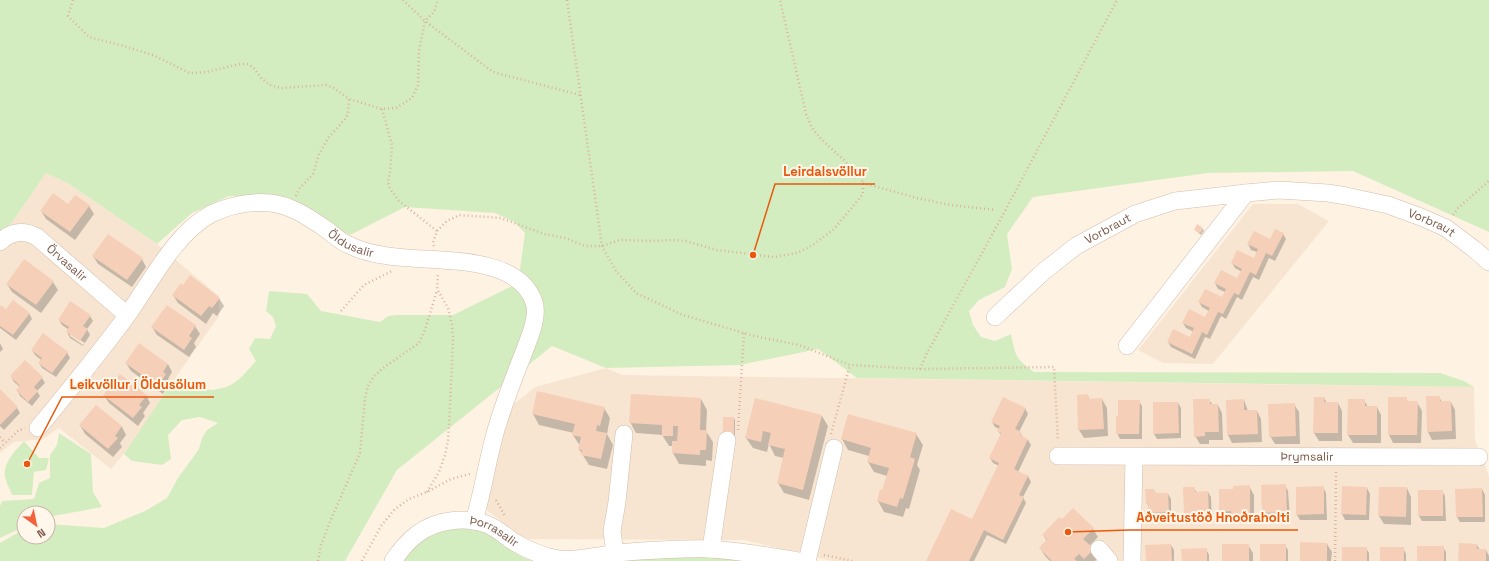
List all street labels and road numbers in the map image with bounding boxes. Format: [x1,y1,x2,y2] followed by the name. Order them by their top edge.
[1406,205,1459,240] street label: Vorbraut
[1082,210,1134,248] street label: Vorbraut
[325,226,376,261] street label: Öldusalir
[43,241,91,285] street label: Örvasalir
[1280,449,1334,465] street label: Þrymsalir
[469,512,522,551] street label: Þorrasalir

